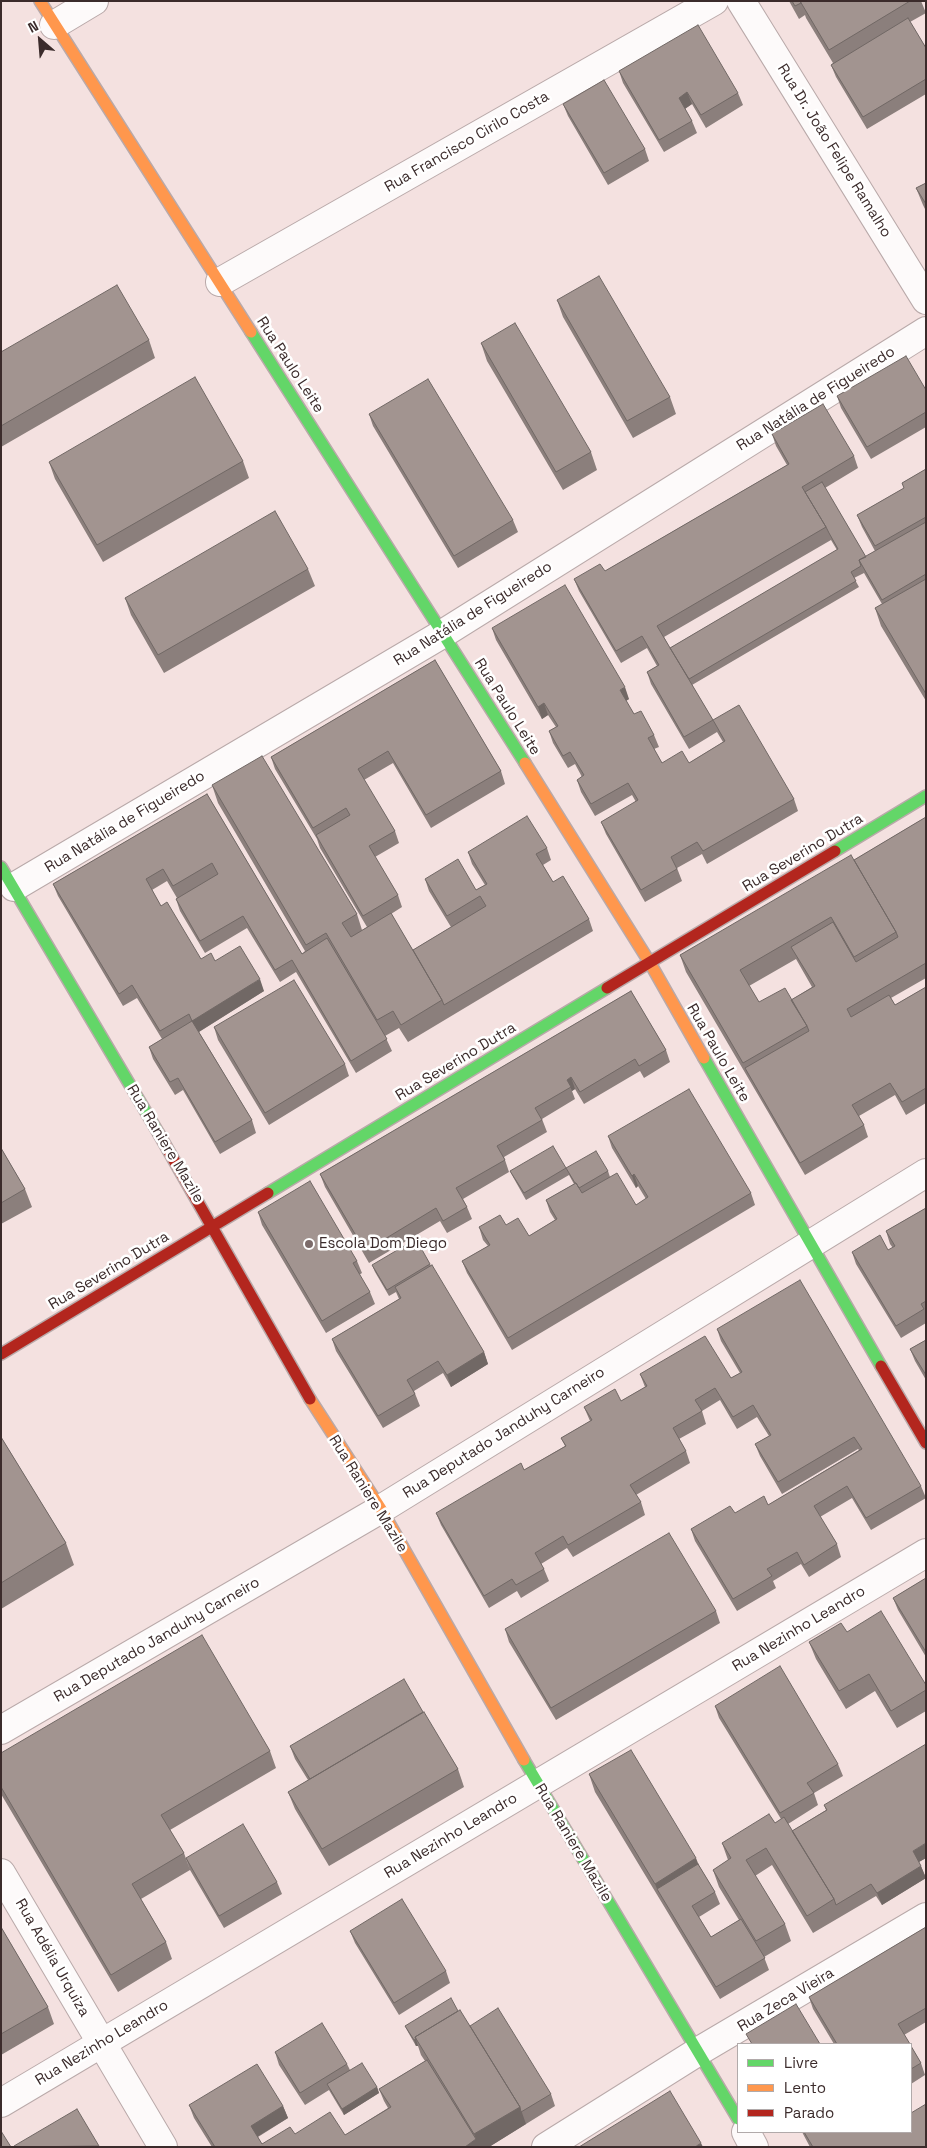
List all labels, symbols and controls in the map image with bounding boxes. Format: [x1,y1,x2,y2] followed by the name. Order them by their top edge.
[15,15,65,65] north arrow
[25,16,41,37] text: N
[773,61,895,241] street label: Rua Dr. João Felipe Ramalho
[382,88,552,196] street label: Rua Francisco Cirilo Costa
[252,314,328,416] street label: Rua Paulo Leite
[734,343,898,455] street label: Rua Natália de Figueiredo
[391,558,555,670] street label: Rua Natália de Figueiredo
[470,655,544,759] street label: Rua Paulo Leite
[42,767,208,877] street label: Rua Natália de Figueiredo
[740,810,866,896] street label: Rua Severino Dutra
[683,1001,753,1105] street label: Rua Paulo Leite
[393,1019,519,1105] street label: Rua Severino Dutra
[123,1082,207,1206] street label: Rua Raniere Mazile
[46,1228,172,1314] street label: Rua Severino Dutra
[319,1235,447,1253] place label: Escola Dom Diego
[303,1238,315,1250] marker: Escola Dom Diego
[400,1363,608,1503] street label: Rua Deputado Janduhy Carneiro
[325,1432,411,1556] street label: Rua Raniere Mazile
[51,1574,263,1706] street label: Rua Deputado Janduhy Carneiro
[729,1582,869,1676] street label: Rua Nezinho Leandro
[531,1781,615,1905] street label: Rua Raniere Mazile
[381,1789,521,1883] street label: Rua Nezinho Leandro
[11,1896,93,2020] street label: Rua Adélia Urquiza
[734,1964,838,2036] street label: Rua Zeca Vieira
[32,1996,172,2090] street label: Rua Nezinho Leandro
[737,2043,912,2133] legend
[784,2053,818,2072] text: Livre
[784,2078,826,2097] text: Lento
[784,2103,834,2122] text: Parado

